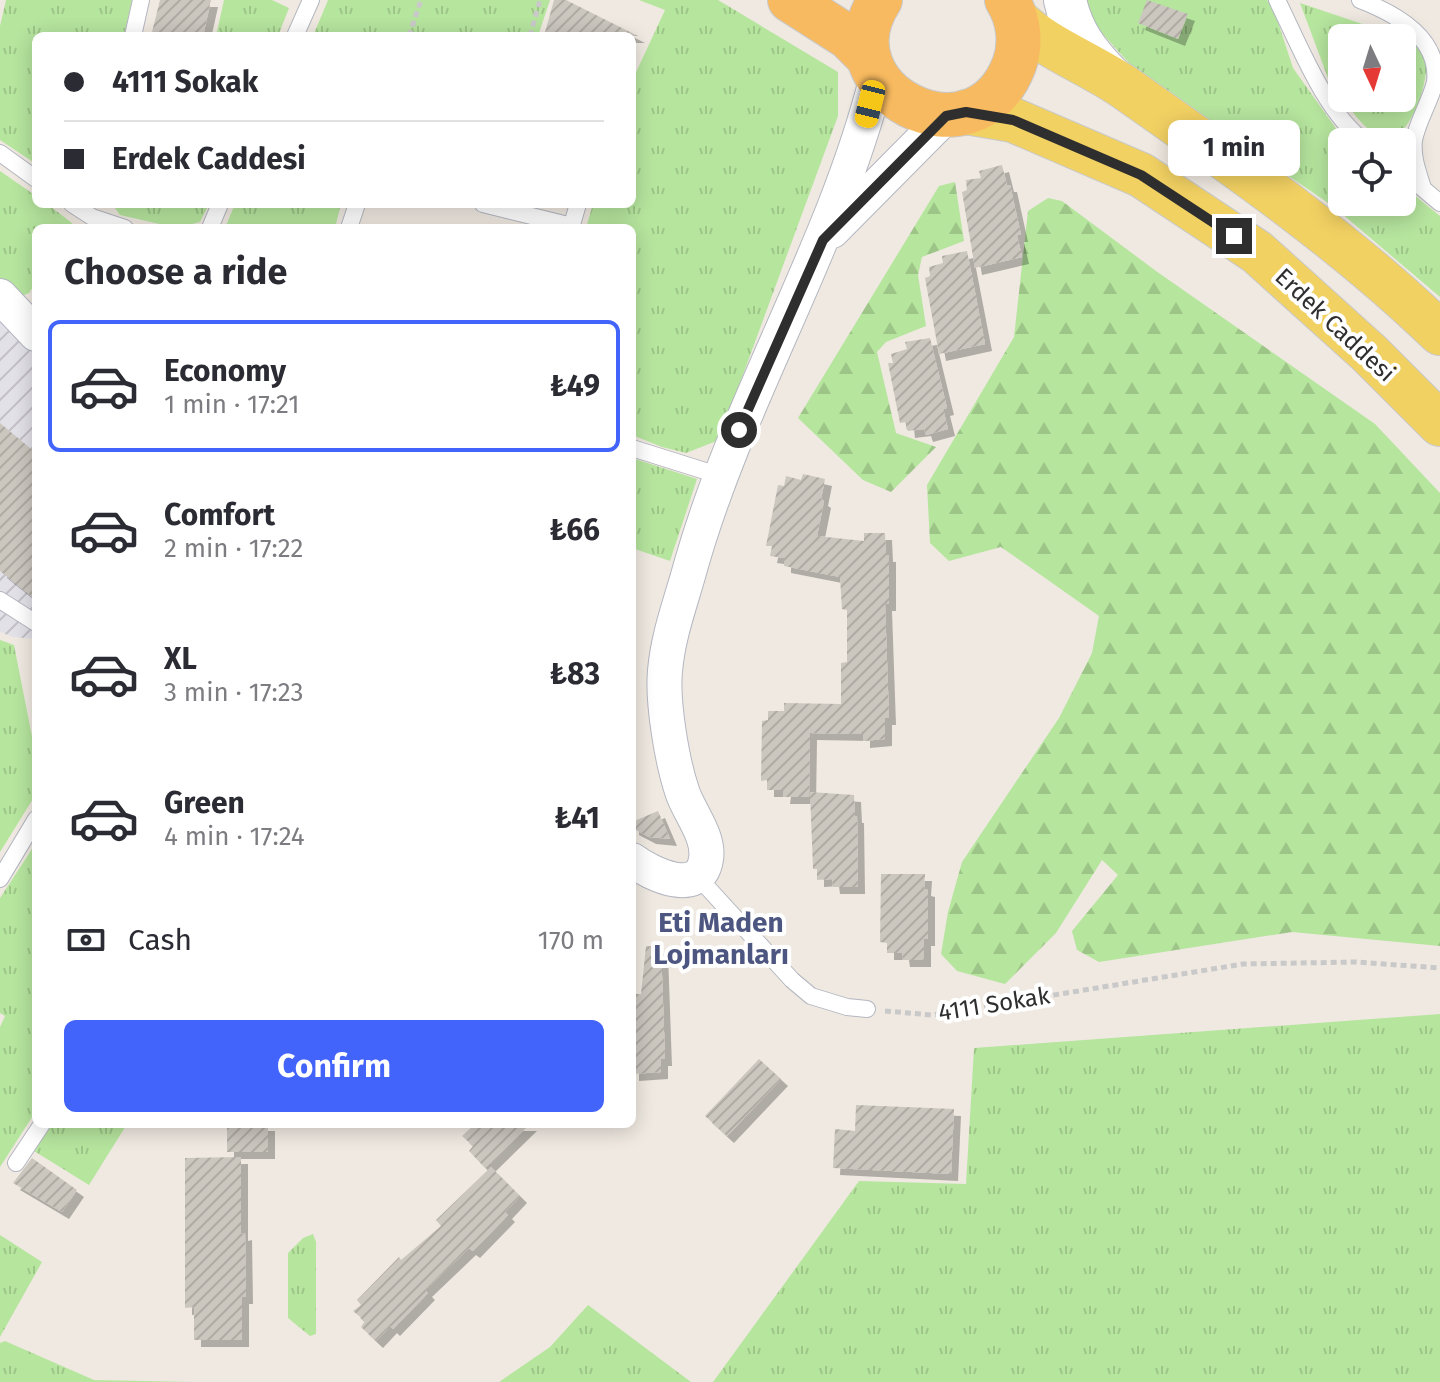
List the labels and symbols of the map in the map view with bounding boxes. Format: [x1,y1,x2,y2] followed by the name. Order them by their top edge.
[1328,24,1416,112] north arrow
[853,78,887,130] car
[1168,120,1300,176] callout: 1 min
[1216,218,1252,254] route end
[1269,263,1401,387] street label: Erdek Caddesi
[721,412,757,448] route start
[653,906,789,971] district label: Eti Maden Lojmanları
[936,981,1053,1027] street label: 4111 Sokak

